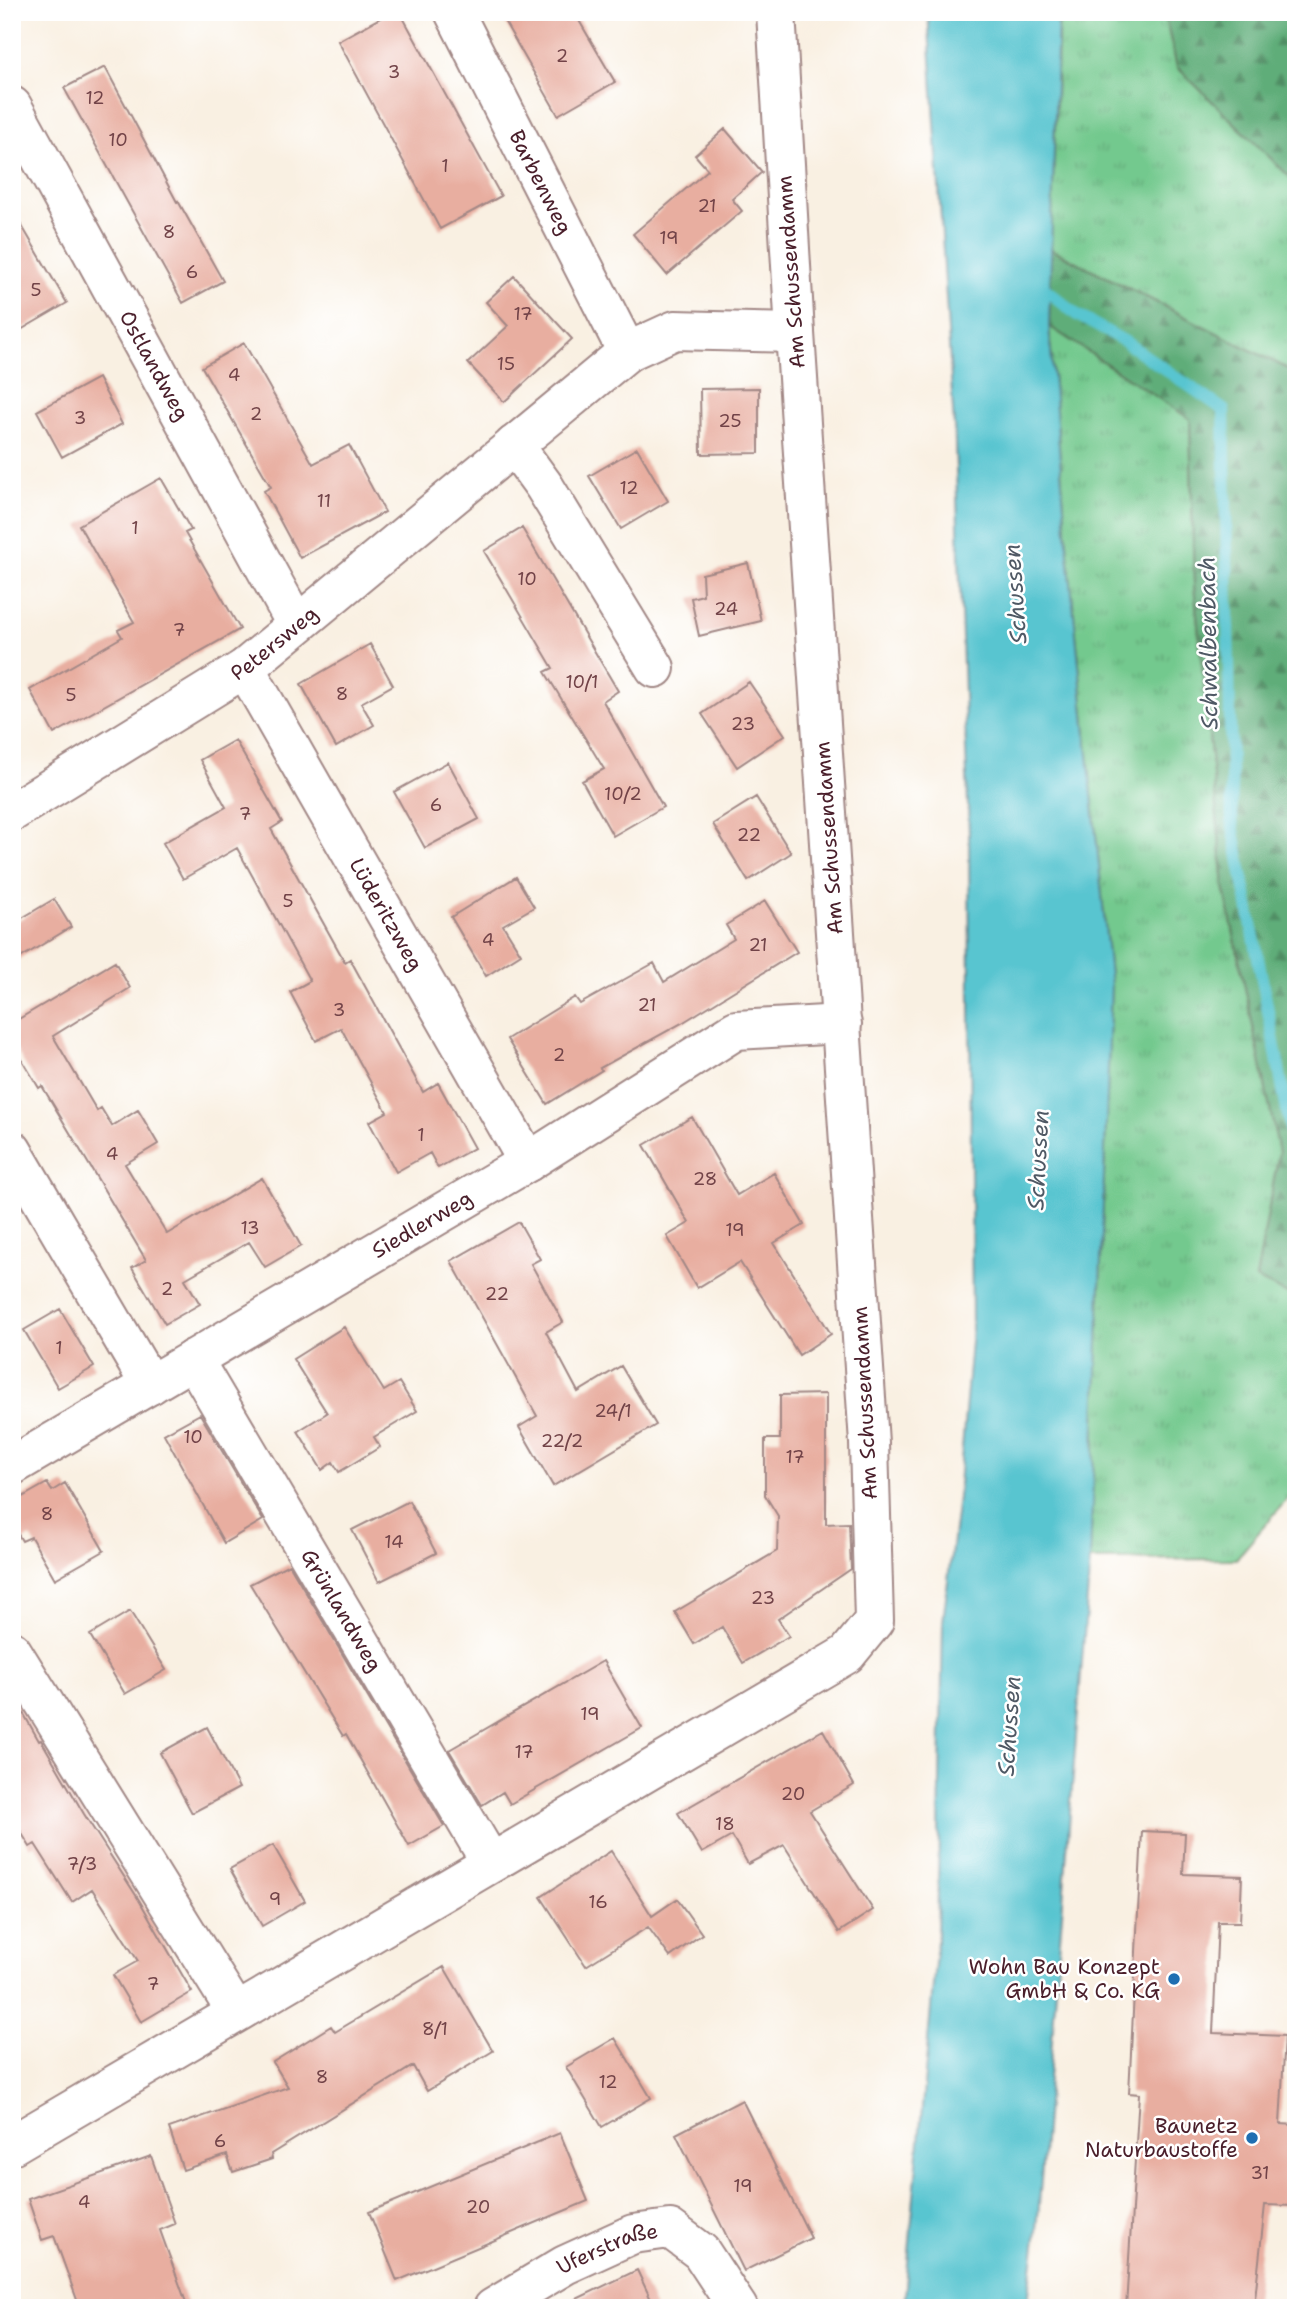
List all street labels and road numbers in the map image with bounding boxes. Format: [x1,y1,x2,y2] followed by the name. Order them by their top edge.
[502,125,579,239] street label: Barbenweg
[770,174,812,370] street label: Am Schussendamm
[113,305,196,426] street label: Ostlandweg
[226,600,324,687] street label: Petersweg
[808,740,850,936] street label: Am Schussendamm
[343,853,430,976] street label: Lüderitzweg
[367,1184,478,1265] street label: Siedlerweg
[846,1306,884,1500] street label: Am Schussendamm
[294,1544,389,1677] street label: Grünlandweg
[551,2217,660,2281] street label: Uferstraße

